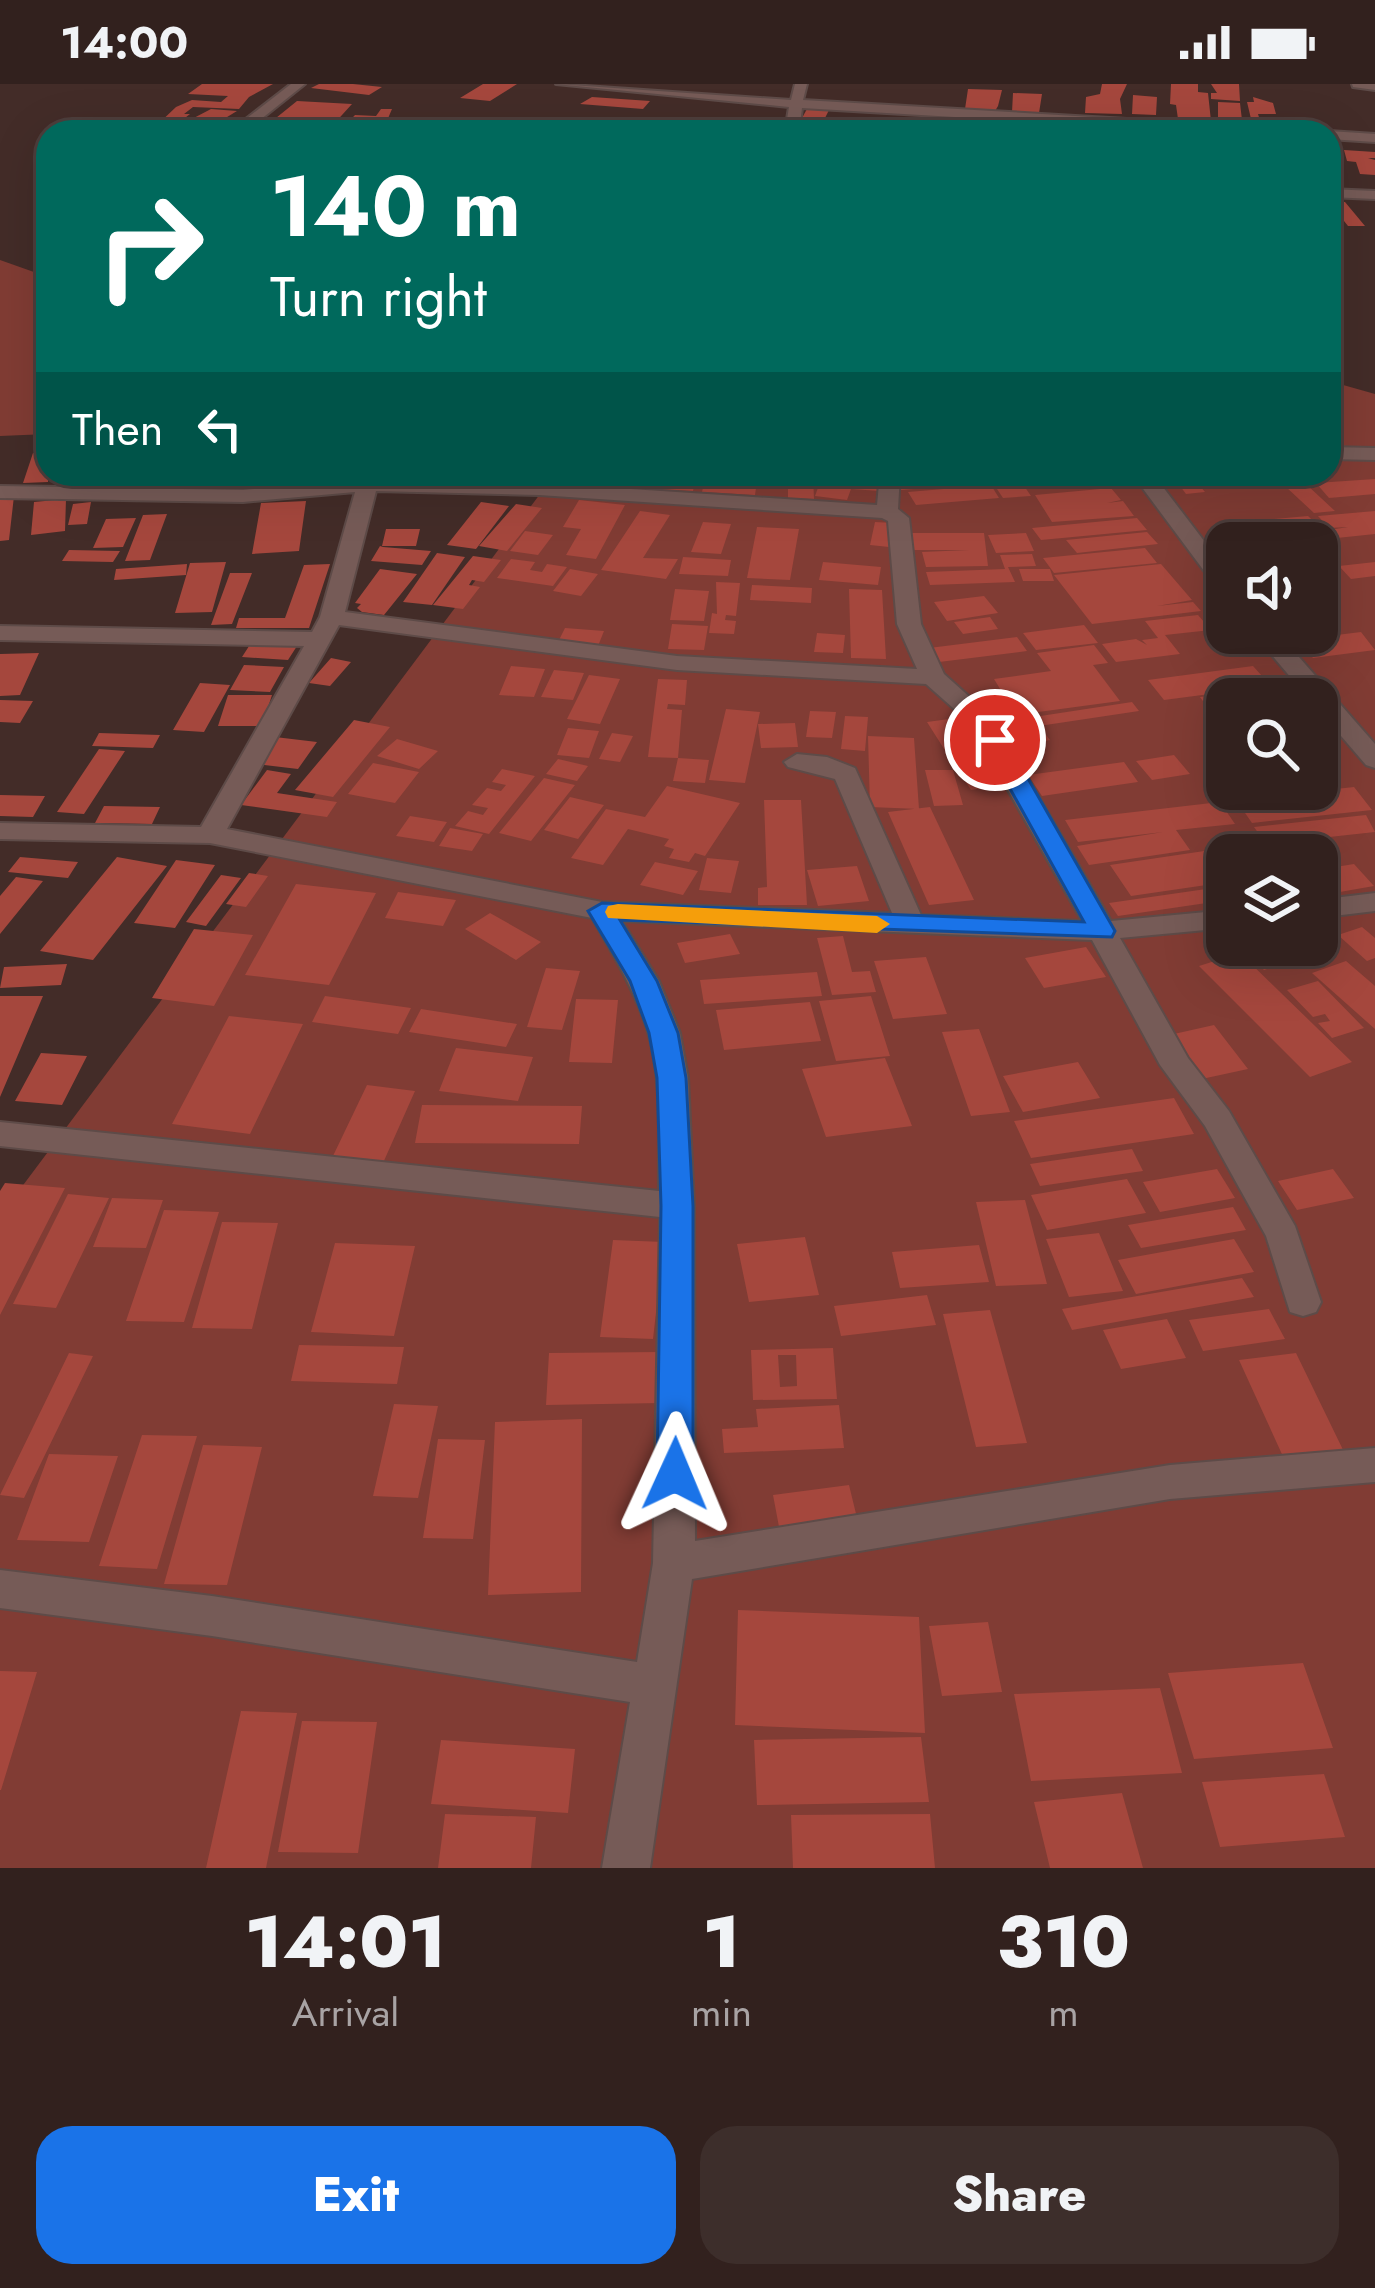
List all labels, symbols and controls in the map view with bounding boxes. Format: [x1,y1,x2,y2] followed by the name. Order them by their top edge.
[60,10,188,75] text: 14:00
[270,146,521,268] text: 140 m
[72,168,228,324] icon: right
[270,258,487,336] text: Turn right
[187,396,253,462] icon: left
[72,397,163,462] text: Then
[1206,522,1338,966] map controls
[1206,522,1338,654] button: sound
[1206,678,1338,810] button: search
[944,689,1046,791] pin
[962,707,1028,773] icon: arrive
[1206,834,1338,966] button: layers
[612,1411,738,1537] position arrow
[245,1890,446,1994] text: 14:01
[703,1890,740,1994] text: 1
[997,1890,1130,1994] text: 310
[292,1984,399,2041] text: Arrival
[691,1984,752,2041] text: min
[1048,1984,1079,2041] text: m
[36,2126,676,2264] button: Exit
[700,2126,1339,2264] button: Share

